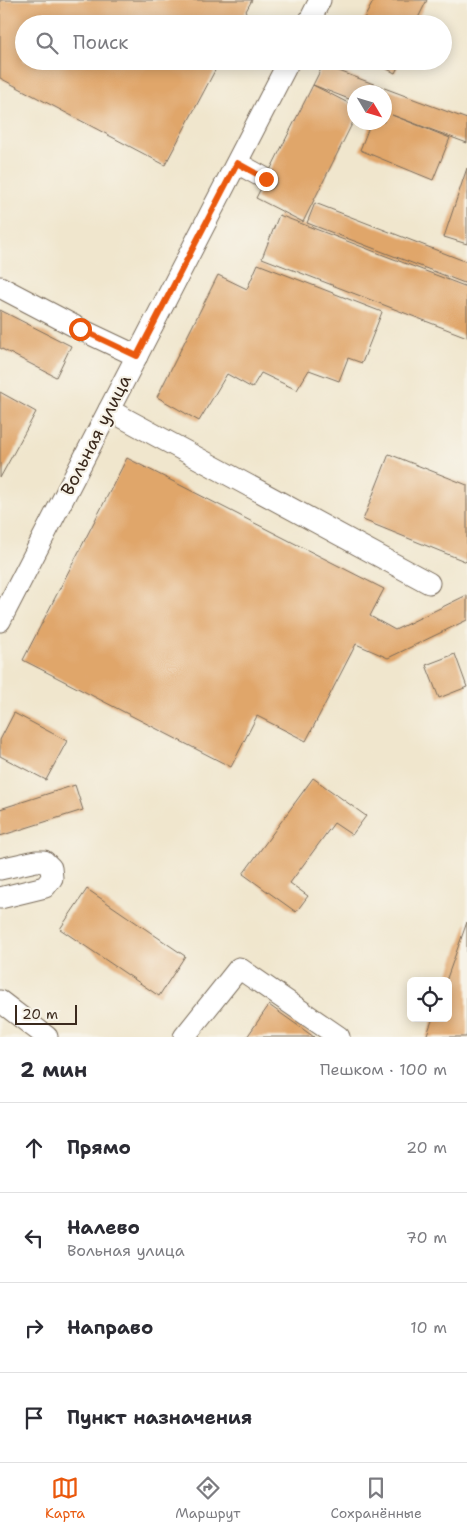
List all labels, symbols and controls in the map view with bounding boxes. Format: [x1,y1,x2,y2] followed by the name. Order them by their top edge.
[15,15,452,70] search box
[33,29,61,57] icon: search
[73,30,128,55] text: Поиск
[347,85,392,130] north arrow
[255,168,278,191] route end
[69,318,92,341] route start
[55,371,137,499] street label: Вольная улица
[407,977,452,1022] map controls
[407,977,452,1022] button: locate
[15,1002,78,1025] scale bar
[22,1005,58,1023] text: 20 m
[20,1056,87,1084] text: 2 мин
[320,1059,447,1080] text: Пешком · 100 m
[20,1134,48,1162] icon: ahead
[67,1135,131,1160] text: Прямо
[406,1137,447,1158] text: 20 m
[67,1215,140,1240] text: Налево
[20,1224,48,1252] icon: left
[406,1227,447,1248] text: 70 m
[67,1240,185,1261] text: Вольная улица
[20,1314,48,1342] icon: right
[67,1315,153,1340] text: Направо
[410,1317,447,1338] text: 10 m
[20,1404,48,1432] icon: arrive
[67,1405,252,1430] text: Пункт назначения
[45,1474,85,1522] tab: Карта
[175,1474,240,1522] tab: Маршрут
[331,1474,422,1522] tab: Сохранённые

